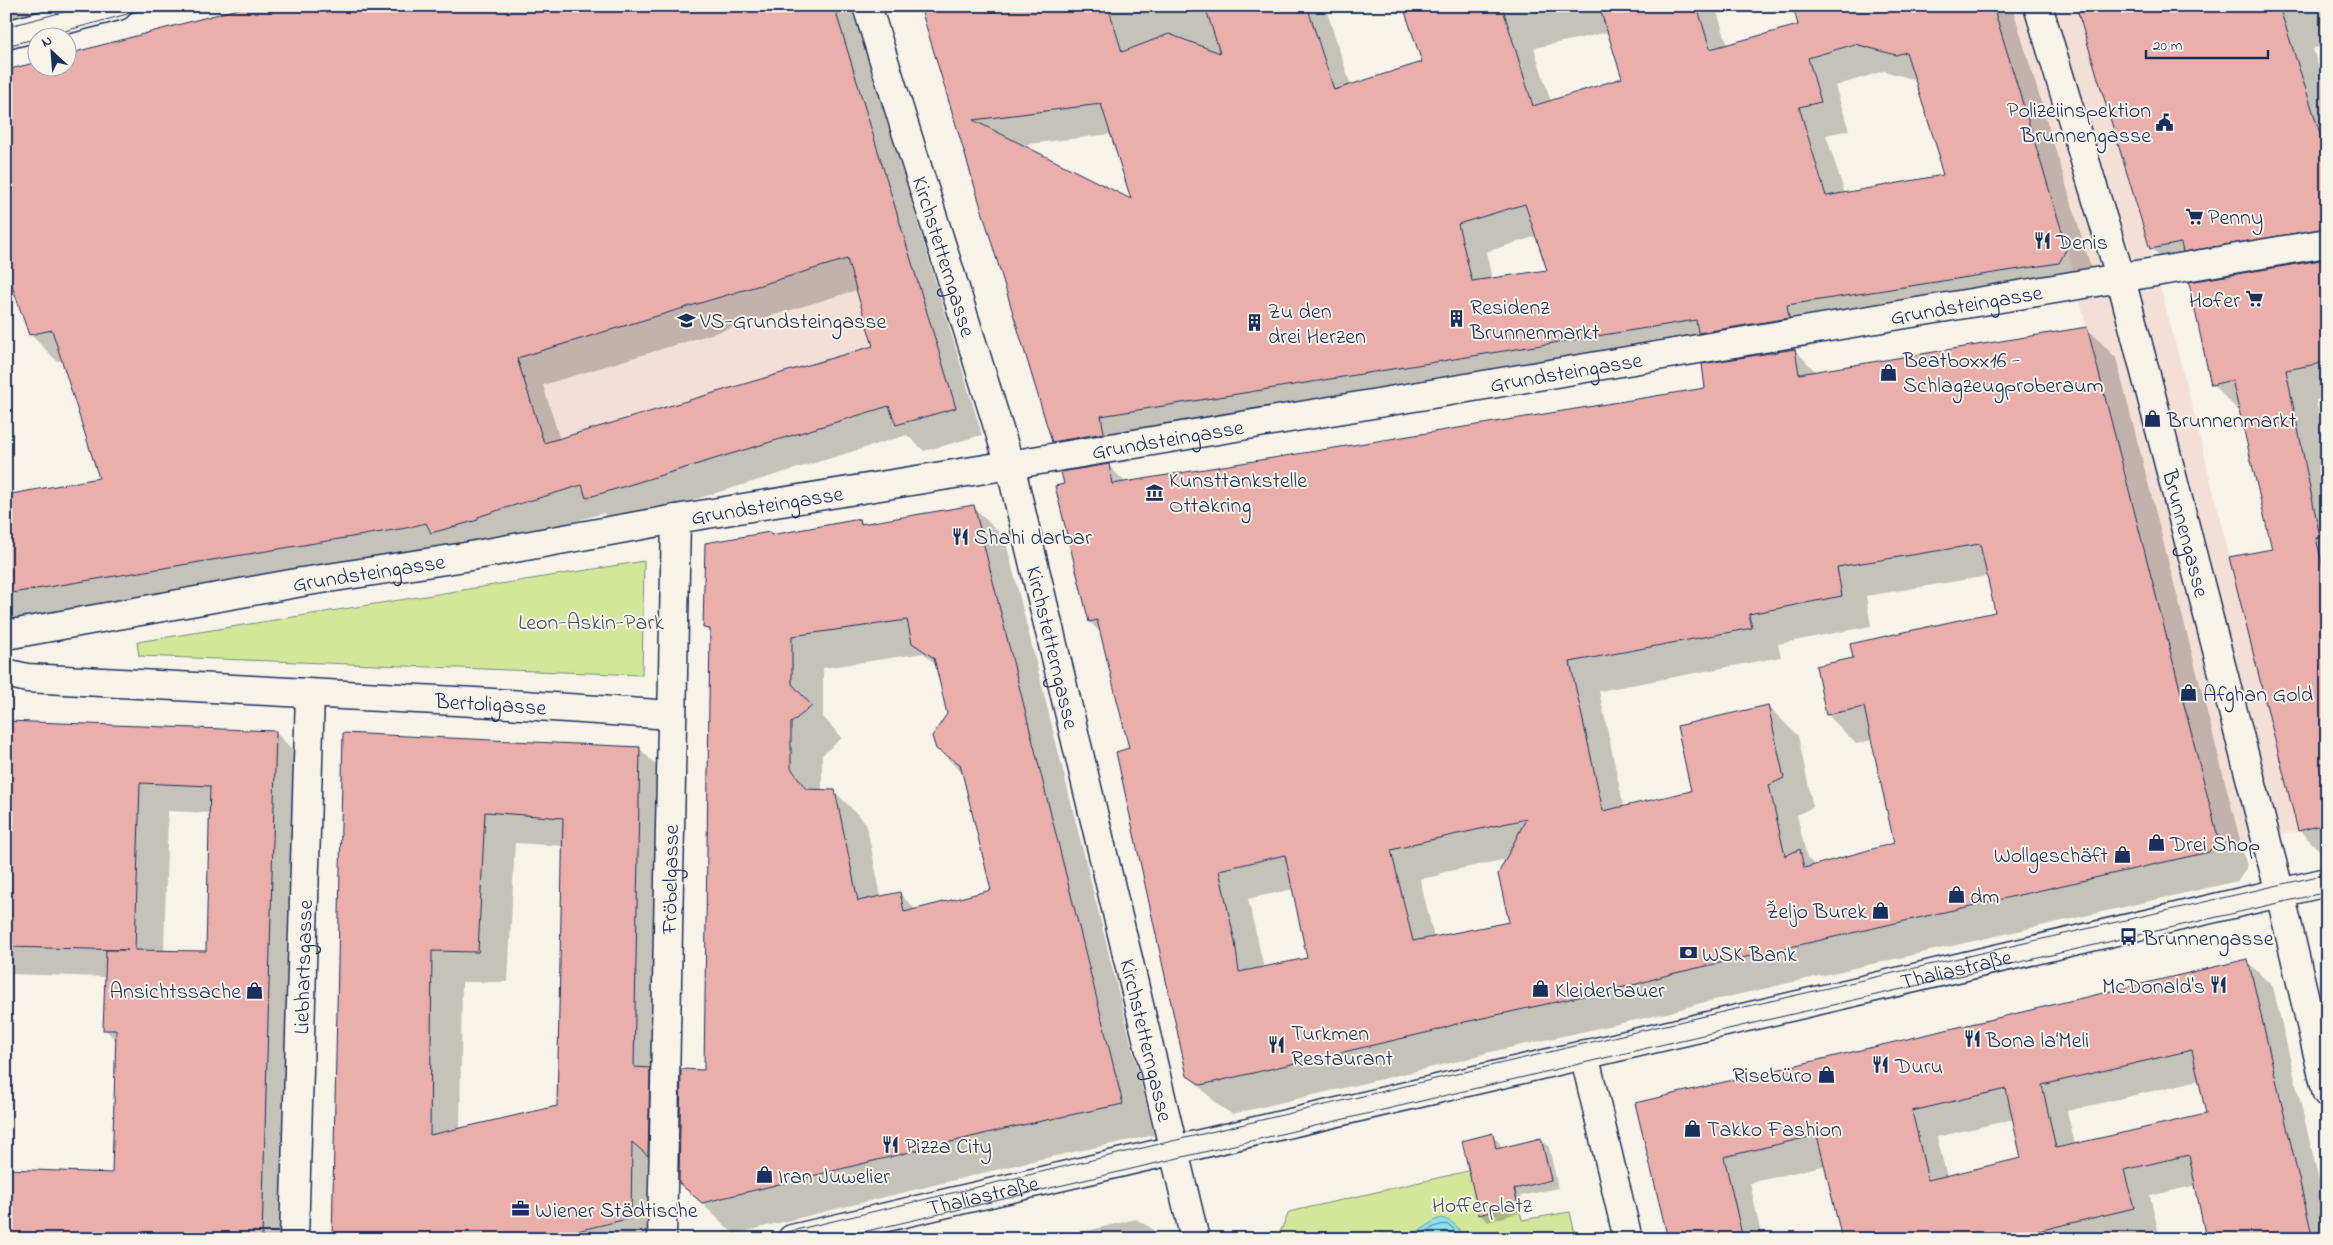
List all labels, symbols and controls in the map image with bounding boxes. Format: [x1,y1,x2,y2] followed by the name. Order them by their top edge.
[28,28,78,78] north arrow
[2146,28,2268,60] scale bar
[38,30,56,53] text: N
[2153,35,2183,57] text: 20 m
[2007,96,2151,154] place label: Polizeiinspektion Brunnengasse
[2155,112,2175,132] public building icon: Polizeiinspektion Brunnengasse
[902,173,982,341] street label: Kirchstetterngasse
[2208,203,2263,236] place label: Penny
[2184,206,2204,226] supermarket icon: Penny
[2055,228,2108,260] place label: Denis
[2032,231,2052,251] restaurant icon: Denis
[1888,278,2045,335] street label: Grundsteingasse
[2189,286,2240,318] place label: Hofer
[2244,289,2264,309] supermarket icon: Hofer
[1469,293,1600,350] place label: Residenz Brunnenmarkt
[1268,297,1366,354] place label: Zu den drei Herzen
[699,307,886,340] place label: VS-Grundsteingasse
[1446,309,1466,329] building icon: Residenz Brunnenmarkt
[676,310,696,330] school or university icon: VS-Grundsteingasse
[1244,313,1264,333] building icon: Zu den drei Herzen
[1488,346,1645,403] street label: Grundsteingasse
[1902,346,2104,404] place label: Beatboxx16 - Schlagzeugproberaum
[1879,362,1899,382] shop icon: Beatboxx16 - Schlagzeugproberaum
[2166,406,2297,438] place label: Brunnenmarkt
[2143,409,2163,429] shop icon: Brunnenmarkt
[1089,413,1247,470] street label: Grundsteingasse
[1169,466,1307,524] place label: Kunsttankstelle Ottakring
[2152,466,2216,601] street label: Brunnengasse
[689,479,846,535] street label: Grundsteingasse
[1145,482,1165,502] museum icon: Kunsttankstelle Ottakring
[974,523,1092,555] place label: Shahi darbar
[950,526,970,546] restaurant icon: Shahi darbar
[290,547,448,602] street label: Grundsteingasse
[1016,563,1086,733] street label: Kirchstetterngasse
[518,608,664,640] park label: Leon-Askin-Park
[2203,680,2313,713] place label: Afghan Gold
[2179,683,2199,703] shop icon: Afghan Gold
[433,687,547,726] street label: Bertoligasse
[655,824,689,935] street label: Fröbelgasse
[2169,830,2260,862] place label: Drei Shop
[2146,833,2166,853] shop icon: Drei Shop
[1994,841,2109,874] place label: Wollgeschäft
[2112,844,2132,864] shop icon: Wollgeschäft
[1970,882,1999,914] place label: dm
[1946,885,1966,905] shop icon: dm
[1766,897,1867,929] place label: Željo Burek
[287,899,323,1035] street label: Liebhartsgasse
[1871,900,1891,920] shop icon: Željo Burek
[2142,924,2274,957] place label: Brunnengasse
[2119,927,2139,947] bus stop icon: Brunnengasse
[1702,940,1797,972] place label: WSK Bank
[1678,943,1698,963] bank icon: WSK Bank
[1898,943,2016,1000] street label: Thaliastraße
[1110,956,1179,1126] street label: Kirchstetterngasse
[2102,972,2205,1004] place label: McDonald's
[2209,975,2229,995] restaurant icon: McDonald's
[1555,976,1665,1008] place label: Kleiderbauer
[109,977,241,1009] place label: Ansichtssache
[1531,979,1551,999] shop icon: Kleiderbauer
[245,980,265,1000] shop icon: Ansichtssache
[1291,1019,1394,1076] place label: Turkmen Restaurant
[1985,1026,2089,1058] place label: Bona la‘Meli
[1962,1029,1982,1049] restaurant icon: Bona la‘Meli
[1267,1035,1287,1055] restaurant icon: Turkmen Restaurant
[1894,1052,1943,1084] place label: Duru
[1871,1055,1891,1075] restaurant icon: Duru
[1732,1061,1812,1093] place label: Risebüro
[1816,1064,1836,1084] shop icon: Risebüro
[1707,1115,1842,1147] place label: Takko Fashion
[1683,1118,1703,1138] shop icon: Takko Fashion
[905,1132,992,1165] place label: Pizza City
[881,1135,901,1155] restaurant icon: Pizza City
[778,1162,890,1194] place label: Iran Juwelier
[754,1165,774,1185] shop icon: Iran Juwelier
[925,1169,1042,1226] street label: Thaliastraße
[1432,1191,1533,1223] park label: Hofferplatz
[535,1196,698,1228] place label: Wiener Städtische
[511,1199,531,1219] office icon: Wiener Städtische

